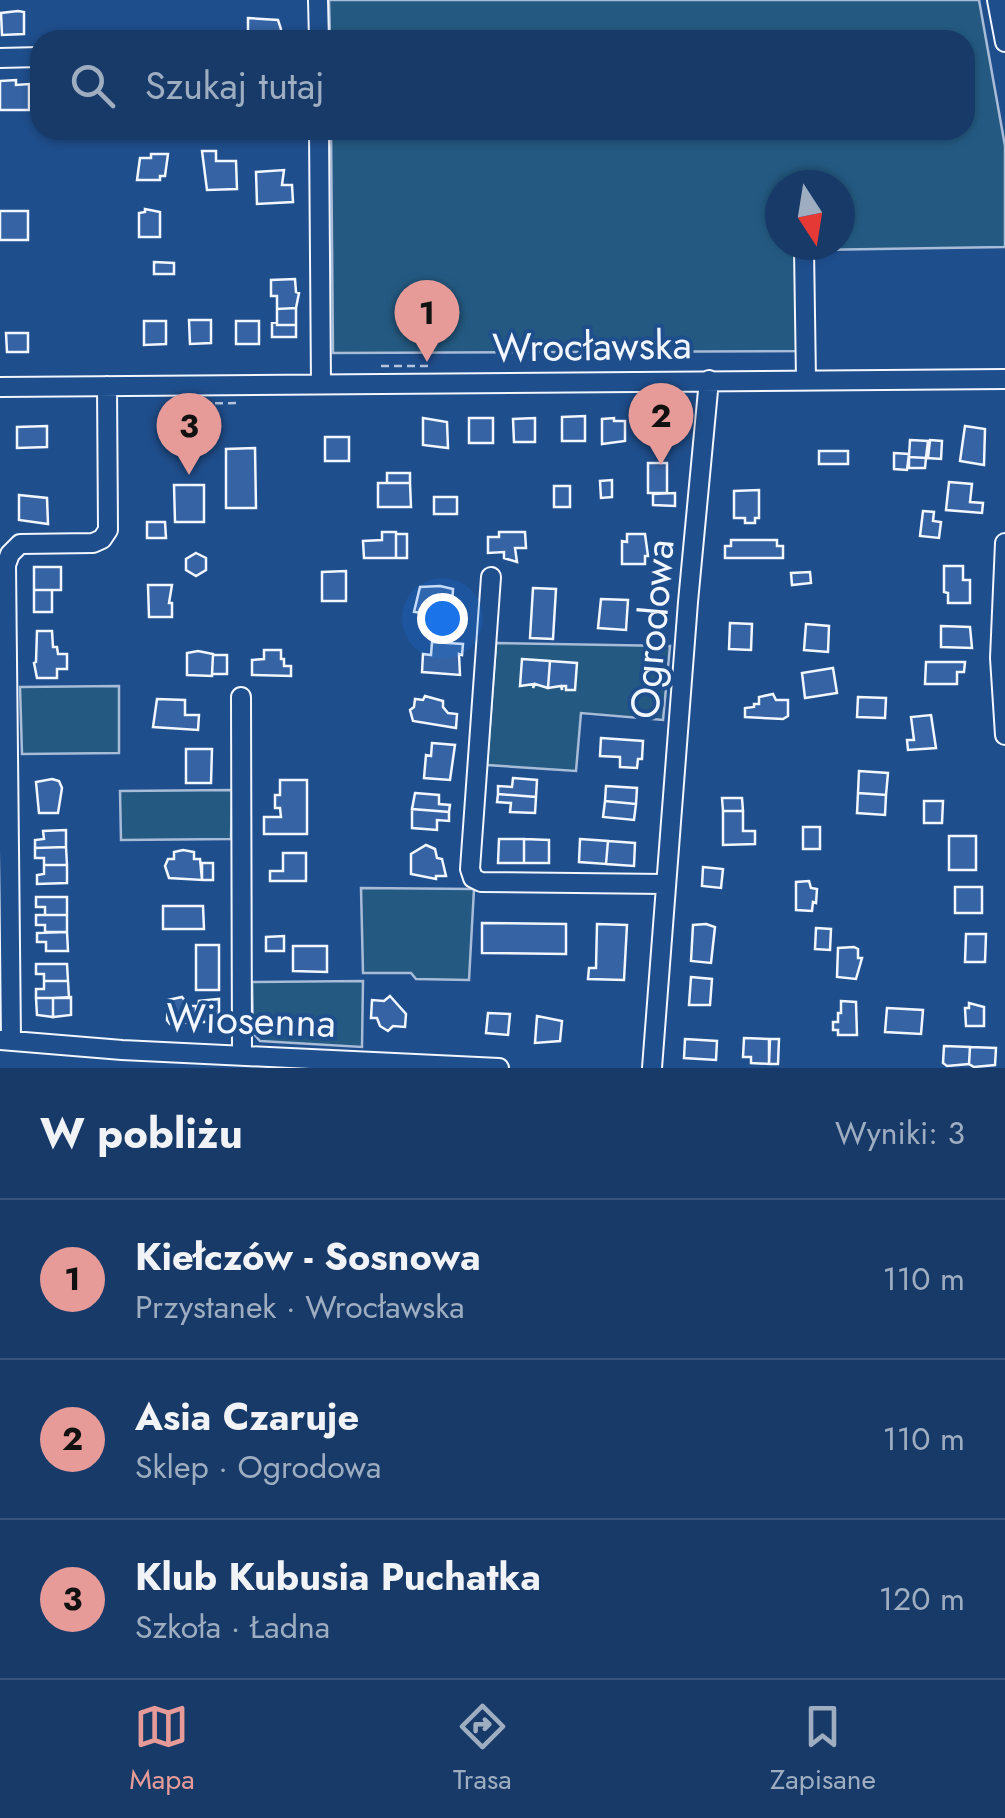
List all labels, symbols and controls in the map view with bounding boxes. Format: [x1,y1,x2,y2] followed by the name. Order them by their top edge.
[30,30,975,140] search box
[65,58,120,113] icon: search
[145,58,325,113] text: Szukaj tutaj
[765,170,855,260] north arrow
[394,280,460,362] pin: 1
[492,315,692,377] street label: Wrocławska
[628,382,694,465] pin: 2
[156,392,222,475] pin: 3
[615,537,689,721] street label: Ogrodowa
[417,593,468,644] your location
[165,988,337,1052] street label: Wiosenna
[40,1103,243,1164] text: W pobliżu
[835,1110,965,1156] text: Wyniki: 3
[135,1229,481,1284] text: Kiełczów - Sosnowa
[64,1256,81,1302] text: 1
[882,1256,965,1302] text: 110 m
[135,1284,465,1330] text: Przystanek · Wrocławska
[135,1389,359,1444] text: Asia Czaruje
[62,1416,83,1462] text: 2
[882,1416,965,1462] text: 110 m
[135,1444,381,1490] text: Sklep · Ogrodowa
[135,1549,541,1604] text: Klub Kubusia Puchatka
[63,1576,82,1622] text: 3
[879,1576,965,1622] text: 120 m
[135,1604,330,1650] text: Szkoła · Ładna
[129,1699,195,1800] tab: Mapa
[453,1699,512,1800] tab: Trasa
[770,1699,876,1800] tab: Zapisane

